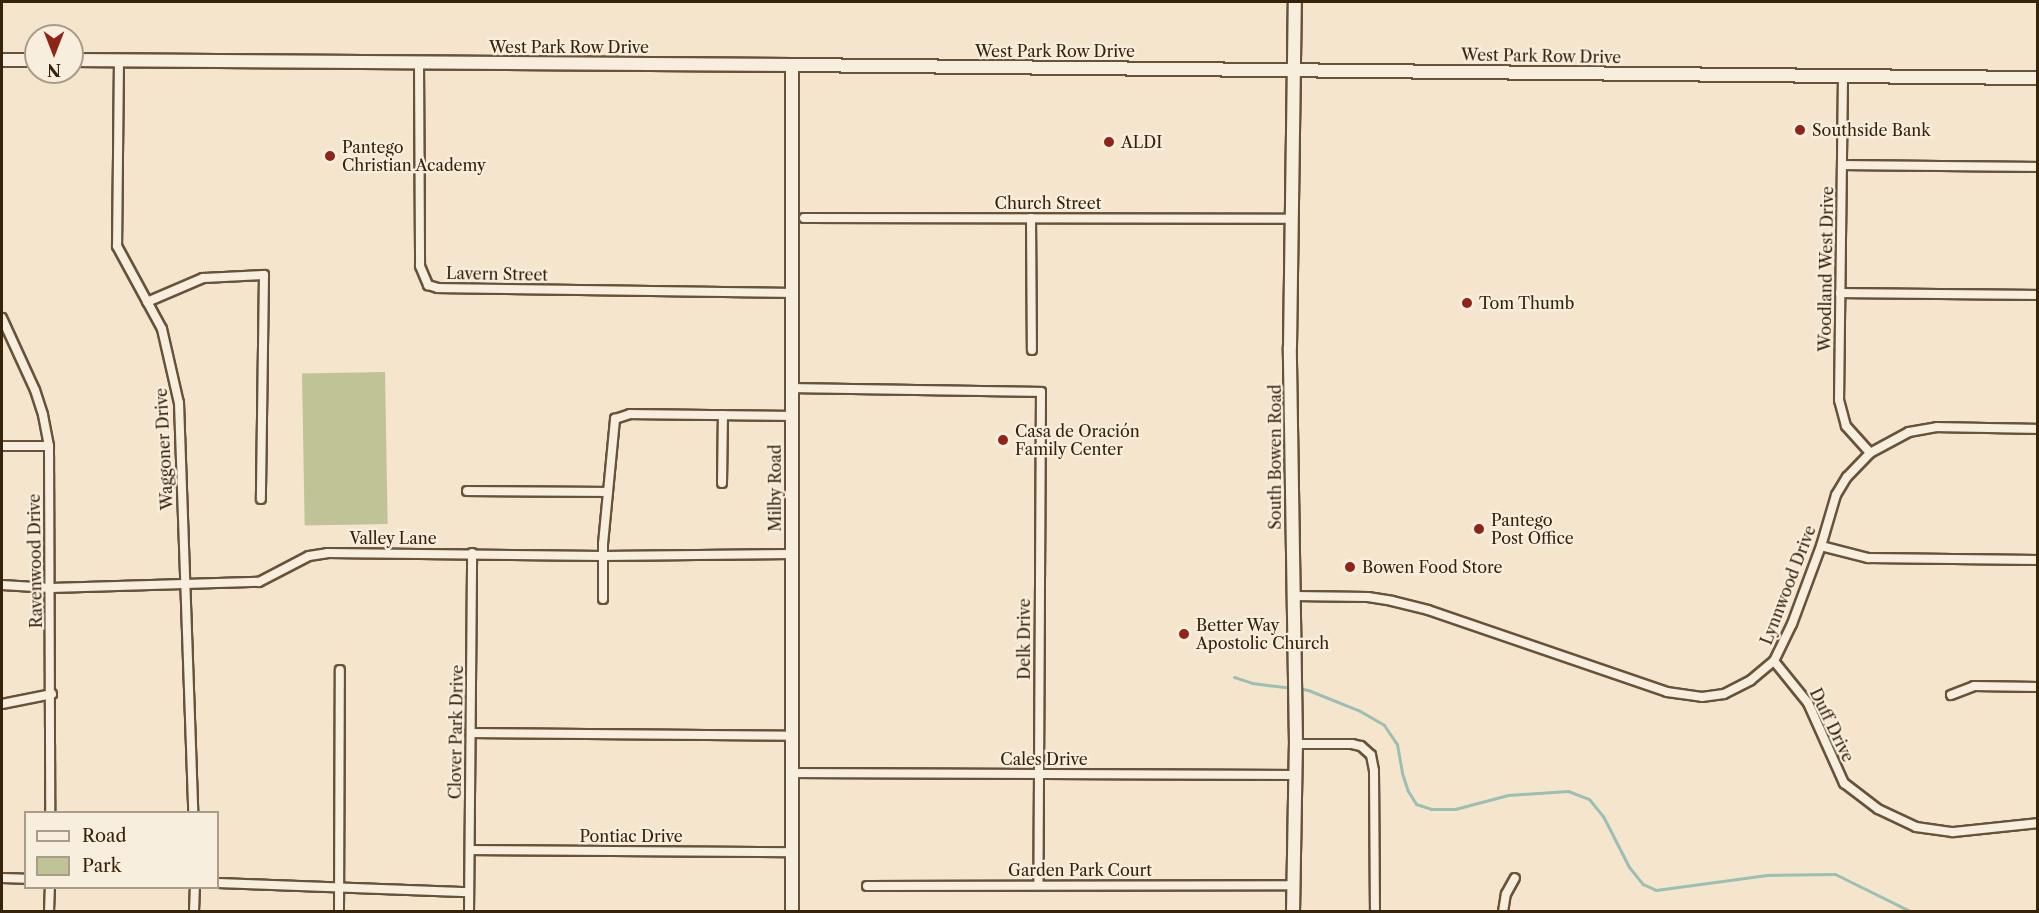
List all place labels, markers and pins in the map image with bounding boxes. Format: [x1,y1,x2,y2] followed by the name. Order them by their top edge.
[1812,120,1931,140] place label: Southside Bank
[1793,123,1807,137] marker: Southside Bank
[1121,132,1162,152] place label: ALDI
[1102,135,1116,149] marker: ALDI
[342,137,487,175] place label: Pantego Christian Academy
[323,149,337,163] marker: Pantego Christian Academy
[1479,293,1575,313] place label: Tom Thumb
[1460,296,1474,310] marker: Tom Thumb
[1015,421,1140,459] place label: Casa de Oración Family Center
[996,433,1010,447] marker: Casa de Oración Family Center
[1491,510,1574,548] place label: Pantego Post Office
[1472,522,1486,536] marker: Pantego Post Office
[1362,557,1502,577] place label: Bowen Food Store
[1343,560,1357,574] marker: Bowen Food Store
[1196,615,1329,653] place label: Better Way Apostolic Church
[1177,627,1191,641] marker: Better Way Apostolic Church

